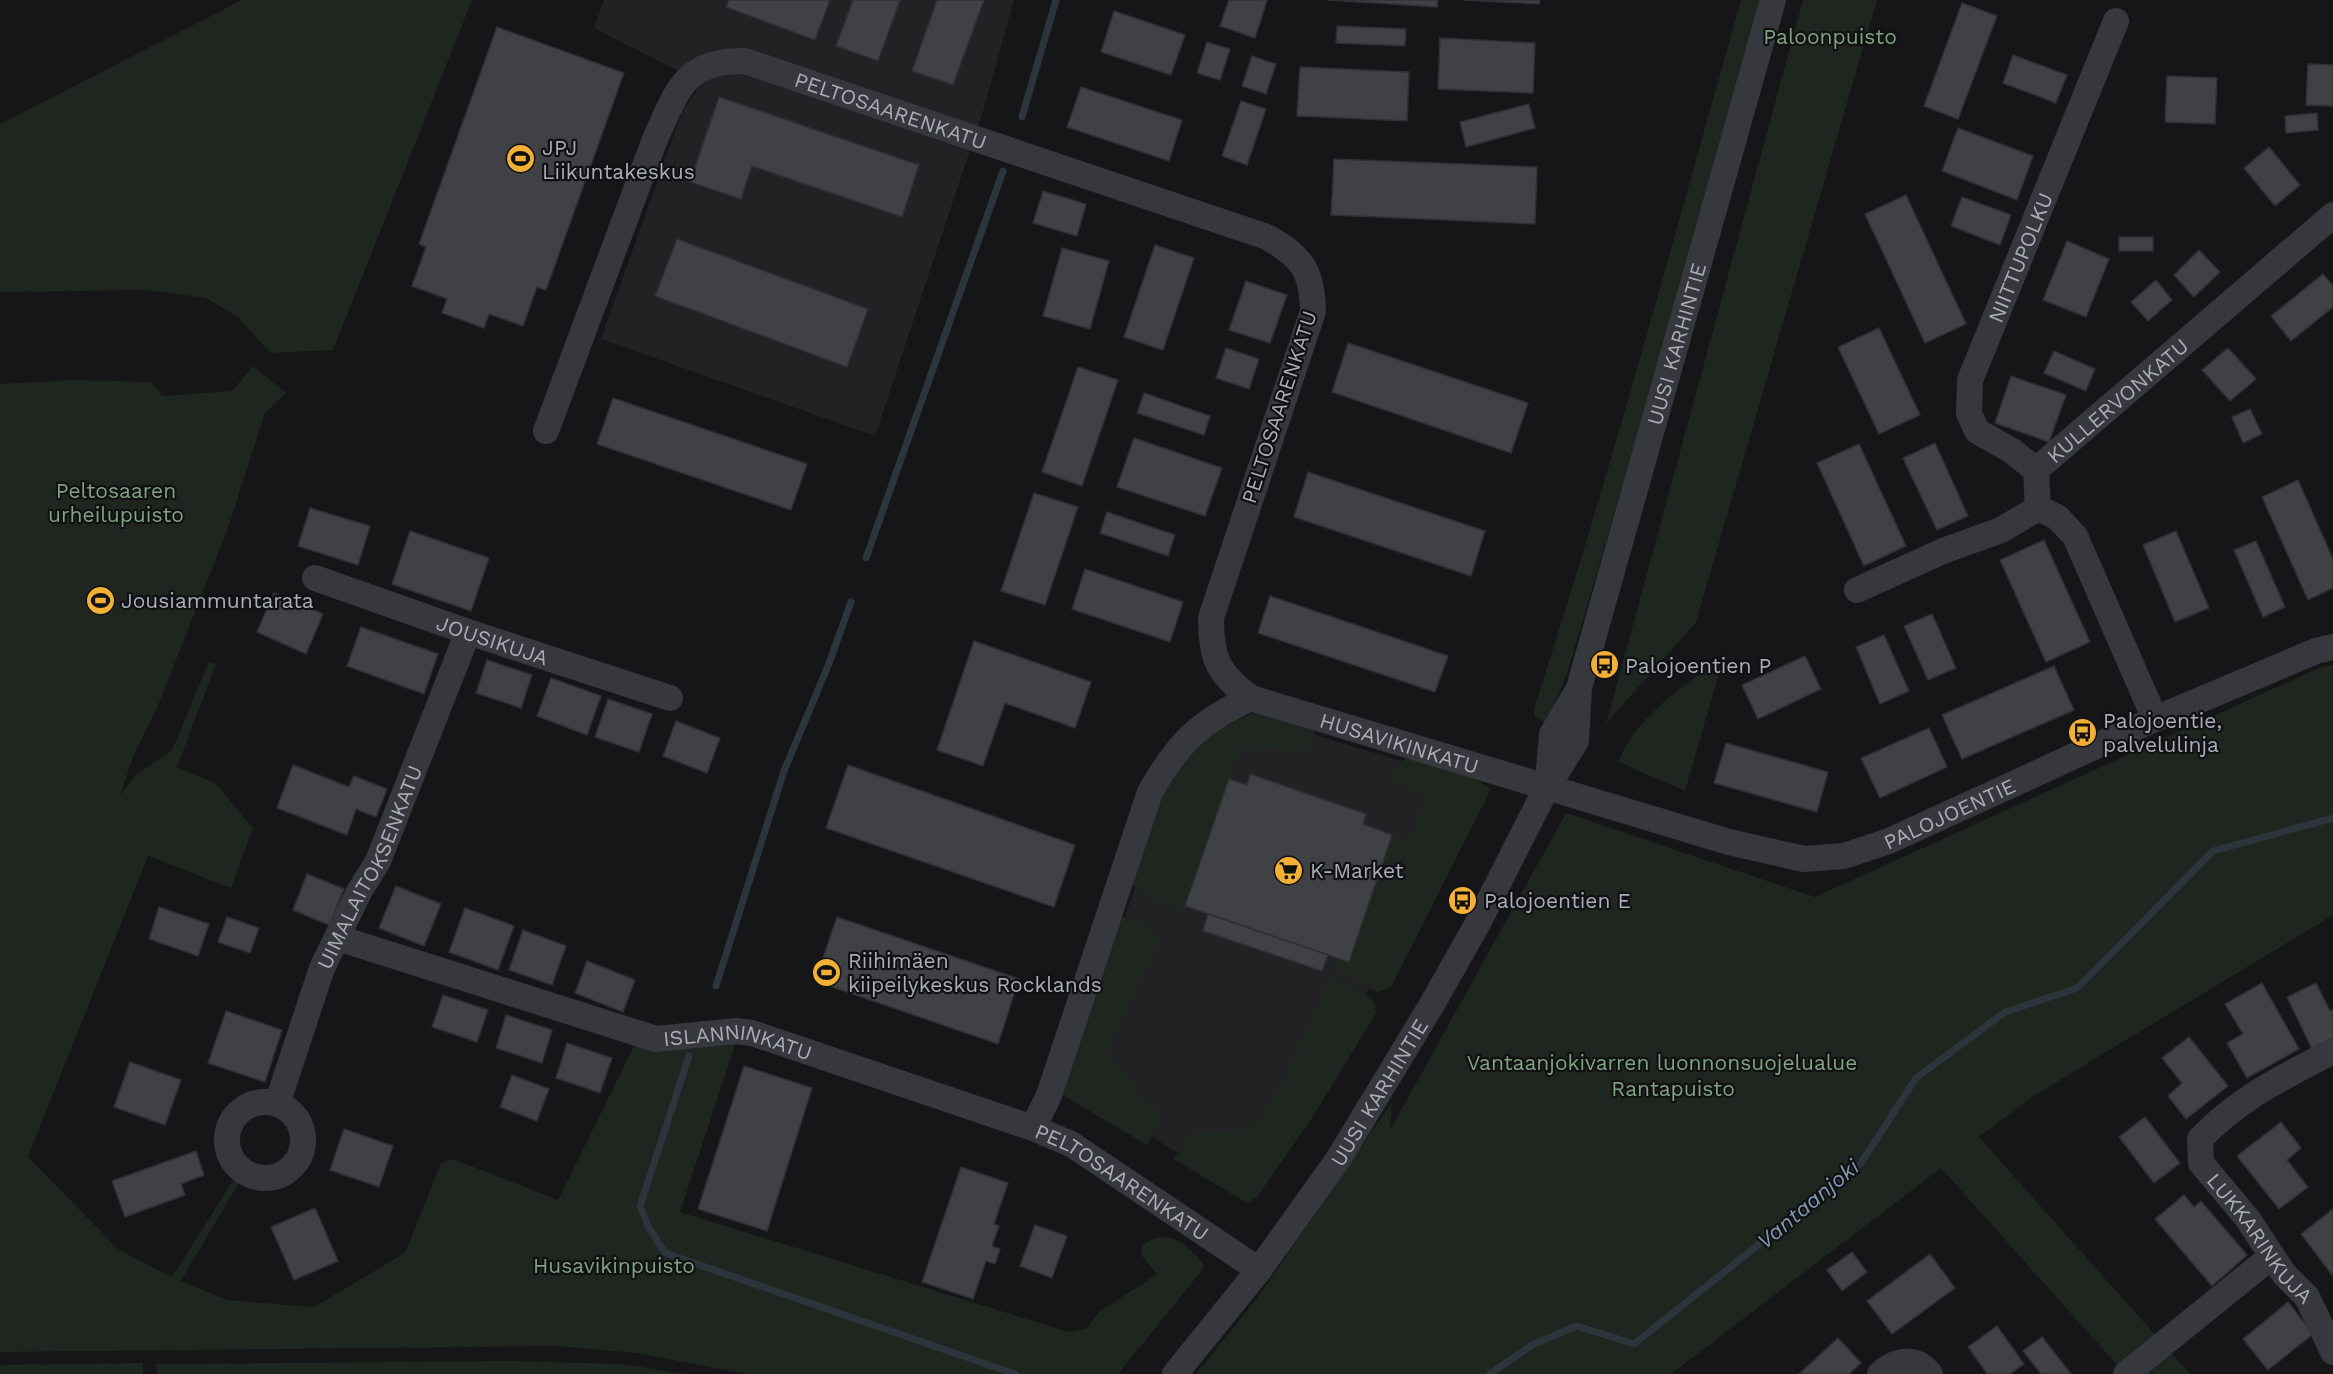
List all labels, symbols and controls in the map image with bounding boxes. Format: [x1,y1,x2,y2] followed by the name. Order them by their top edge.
[1763,24,1897,49] park label: Paloonpuisto
[792,66,990,154] street label: PELTOSAARENKATU
[542,135,695,184] place label: JPJ Liikuntakeskus
[505,143,537,175] sports icon: JPJ Liikuntakeskus
[1982,189,2057,326] street label: NIITTUPOLKU
[1641,260,1711,428] street label: UUSI KARHINTIE
[1236,308,1322,506] street label: PELTOSAARENKATU
[2041,333,2193,468] street label: KULLERVONKATU
[48,478,184,527] park label: Peltosaaren urheilupuisto
[84,584,116,616] sports icon: Jousiammuntarata
[121,588,314,613] place label: Jousiammuntarata
[433,609,552,670] street label: JOUSIKUJA
[1588,649,1620,681] bus stop icon: Palojoentien P
[1625,653,1771,678] place label: Palojoentien P
[1317,707,1482,778] street label: HUSAVIKINKATU
[2103,708,2222,757] place label: Palojoentie, palvelulinja
[2066,716,2098,748] bus stop icon: Palojoentie, palvelulinja
[311,761,427,973] street label: UIMALAITOKSENKATU
[1879,772,2019,854] street label: PALOJOENTIE
[1273,854,1305,886] supermarket icon: K-Market
[1310,858,1404,883] place label: K-Market
[1447,884,1479,916] bus stop icon: Palojoentien E
[1484,888,1631,913] place label: Palojoentien E
[848,948,1102,997] place label: Riihimäen kiipeilykeskus Rocklands
[811,956,843,988] sports icon: Riihimäen kiipeilykeskus Rocklands
[1325,1014,1433,1171] street label: UUSI KARHINTIE
[662,1018,815,1065] street label: ISLANNINKATU
[1467,1050,1857,1075] park label: Vantaanjokivarren luonnonsuojelualue
[1611,1076,1735,1101] park label: Rantapuisto
[1031,1118,1214,1245] street label: PELTOSAARENKATU
[1752,1153,1865,1254] water label: Vantaanjoki
[2202,1168,2318,1308] street label: LUKKARINKUJA
[533,1253,695,1278] park label: Husavikinpuisto

